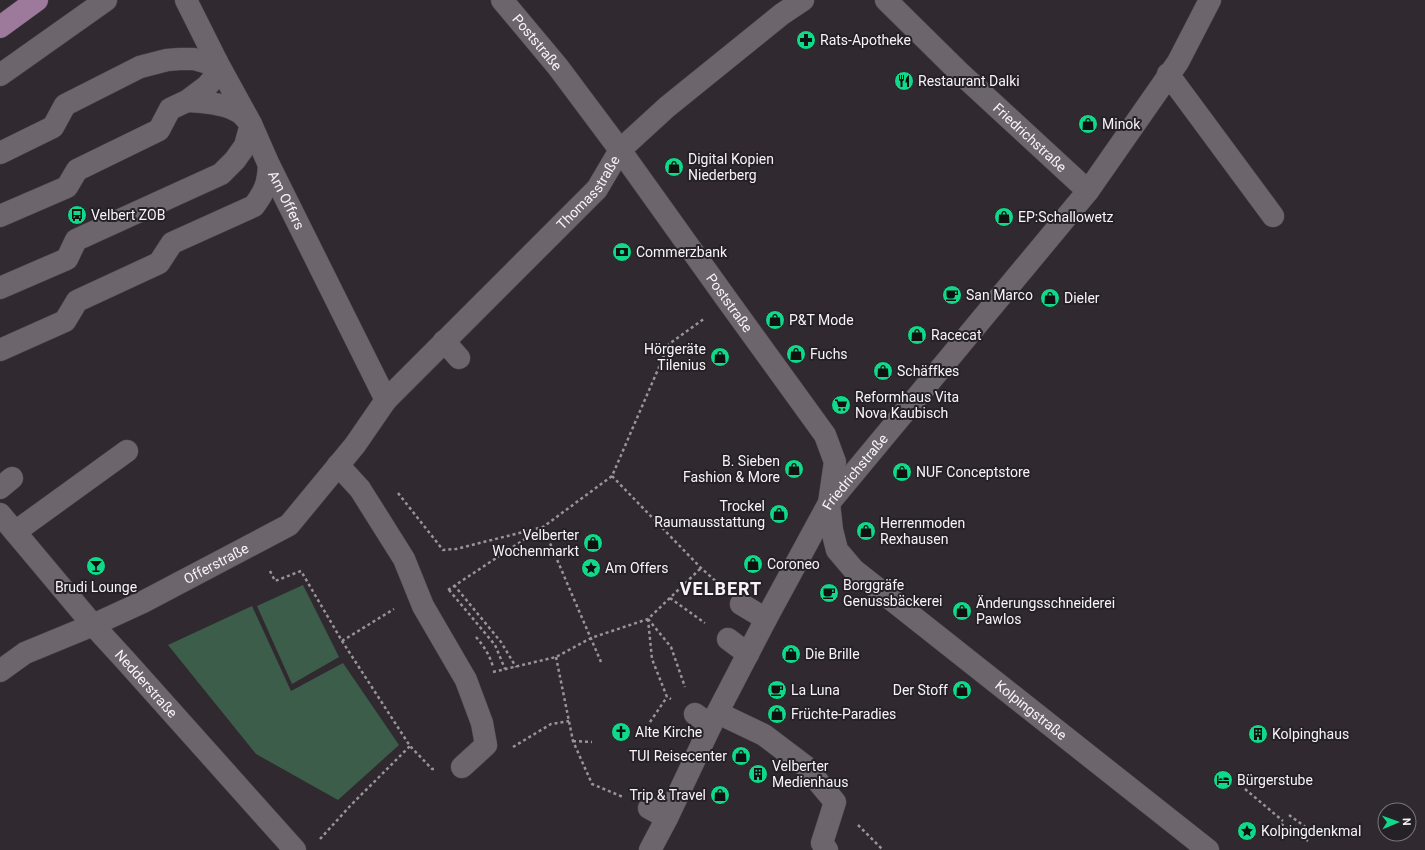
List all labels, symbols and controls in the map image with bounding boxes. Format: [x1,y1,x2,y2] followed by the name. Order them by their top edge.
[509,11,565,74] street label: Poststraße
[795,29,817,51] pharmacy icon: Rats-Apotheke
[820,32,911,48] place label: Rats-Apotheke
[893,70,915,92] restaurant icon: Restaurant Dalki
[918,73,1020,89] place label: Restaurant Dalki
[990,100,1070,175] street label: Friedrichstraße
[1077,113,1099,135] shop icon: Minok
[1102,116,1141,132] place label: Minok
[688,151,774,183] place label: Digital Kopien Niederberg
[553,153,623,233] street label: Thomasstraße
[663,156,685,178] shop icon: Digital Kopien Niederberg
[265,168,308,232] street label: Am Offers
[66,204,88,226] bus stop icon: Velbert ZOB
[993,206,1015,228] shop icon: EP:Schallowetz
[91,207,165,223] place label: Velbert ZOB
[1018,209,1113,225] place label: EP:Schallowetz
[611,241,633,263] bank icon: Commerzbank
[636,244,728,260] place label: Commerzbank
[703,271,756,335] street label: Poststraße
[941,284,963,306] cafe icon: San Marco
[966,287,1033,303] place label: San Marco
[1039,287,1061,309] shop icon: Dieler
[1064,290,1100,306] place label: Dieler
[764,309,786,331] shop icon: P&T Mode
[789,312,854,328] place label: P&T Mode
[906,324,928,346] shop icon: Racecat
[931,327,982,343] place label: Racecat
[644,341,706,373] place label: Hörgeräte Tilenius
[785,343,807,365] shop icon: Fuchs
[709,346,731,368] shop icon: Hörgeräte Tilenius
[810,346,848,362] place label: Fuchs
[872,360,894,382] shop icon: Schäffkes
[897,363,959,379] place label: Schäffkes
[855,389,959,421] place label: Reformhaus Vita Nova Kaubisch
[830,394,852,416] supermarket icon: Reformhaus Vita Nova Kaubisch
[819,431,891,513] street label: Friedrichstraße
[683,453,780,485] place label: B. Sieben Fashion & More
[783,458,805,480] shop icon: B. Sieben Fashion & More
[891,461,913,483] shop icon: NUF Conceptstore
[916,464,1030,480] place label: NUF Conceptstore
[654,498,765,530] place label: Trockel Raumausstattung
[768,503,790,525] shop icon: Trockel Raumausstattung
[880,515,965,547] place label: Herrenmoden Rexhausen
[855,520,877,542] shop icon: Herrenmoden Rexhausen
[492,527,579,559] place label: Velberter Wochenmarkt
[582,532,604,554] shop icon: Velberter Wochenmarkt
[181,540,251,587] street label: Offerstraße
[742,553,764,575] shop icon: Coroneo
[85,555,107,577] bar icon: Brudi Lounge
[767,556,820,572] place label: Coroneo
[580,557,602,579] place icon: Am Offers
[605,560,668,576] place label: Am Offers
[843,577,943,609] place label: Borggräfe Genussbäckerei
[680,578,762,599] district label: VELBERT
[55,579,137,595] place label: Brudi Lounge
[818,582,840,604] cafe icon: Borggräfe Genussbäckerei
[976,595,1115,627] place label: Änderungsschneiderei Pawlos
[951,600,973,622] shop icon: Änderungsschneiderei Pawlos
[780,643,802,665] shop icon: Die Brille
[805,646,860,662] place label: Die Brille
[112,647,181,721] street label: Nedderstraße
[992,677,1070,743] street label: Kolpingstraße
[766,679,788,701] cafe icon: La Luna
[951,679,973,701] shop icon: Der Stoff
[791,682,840,698] place label: La Luna
[893,682,948,698] place label: Der Stoff
[766,703,788,725] shop icon: Früchte-Paradies
[791,706,896,722] place label: Früchte-Paradies
[610,721,632,743] church icon: Alte Kirche
[1247,723,1269,745] building icon: Kolpinghaus
[635,724,702,740] place label: Alte Kirche
[1272,726,1349,742] place label: Kolpinghaus
[730,745,752,767] shop icon: TUI Reisecenter
[629,748,727,764] place label: TUI Reisecenter
[772,758,848,790] place label: Velberter Medienhaus
[747,763,769,785] building icon: Velberter Medienhaus
[1212,769,1234,791] hotel icon: Bürgerstube
[1237,772,1313,788] place label: Bürgerstube
[709,784,731,806] shop icon: Trip & Travel
[629,787,706,803] place label: Trip & Travel
[1377,802,1417,842] north arrow
[1400,818,1413,826] text: N
[1236,820,1258,842] place icon: Kolpingdenkmal
[1261,823,1361,839] place label: Kolpingdenkmal

